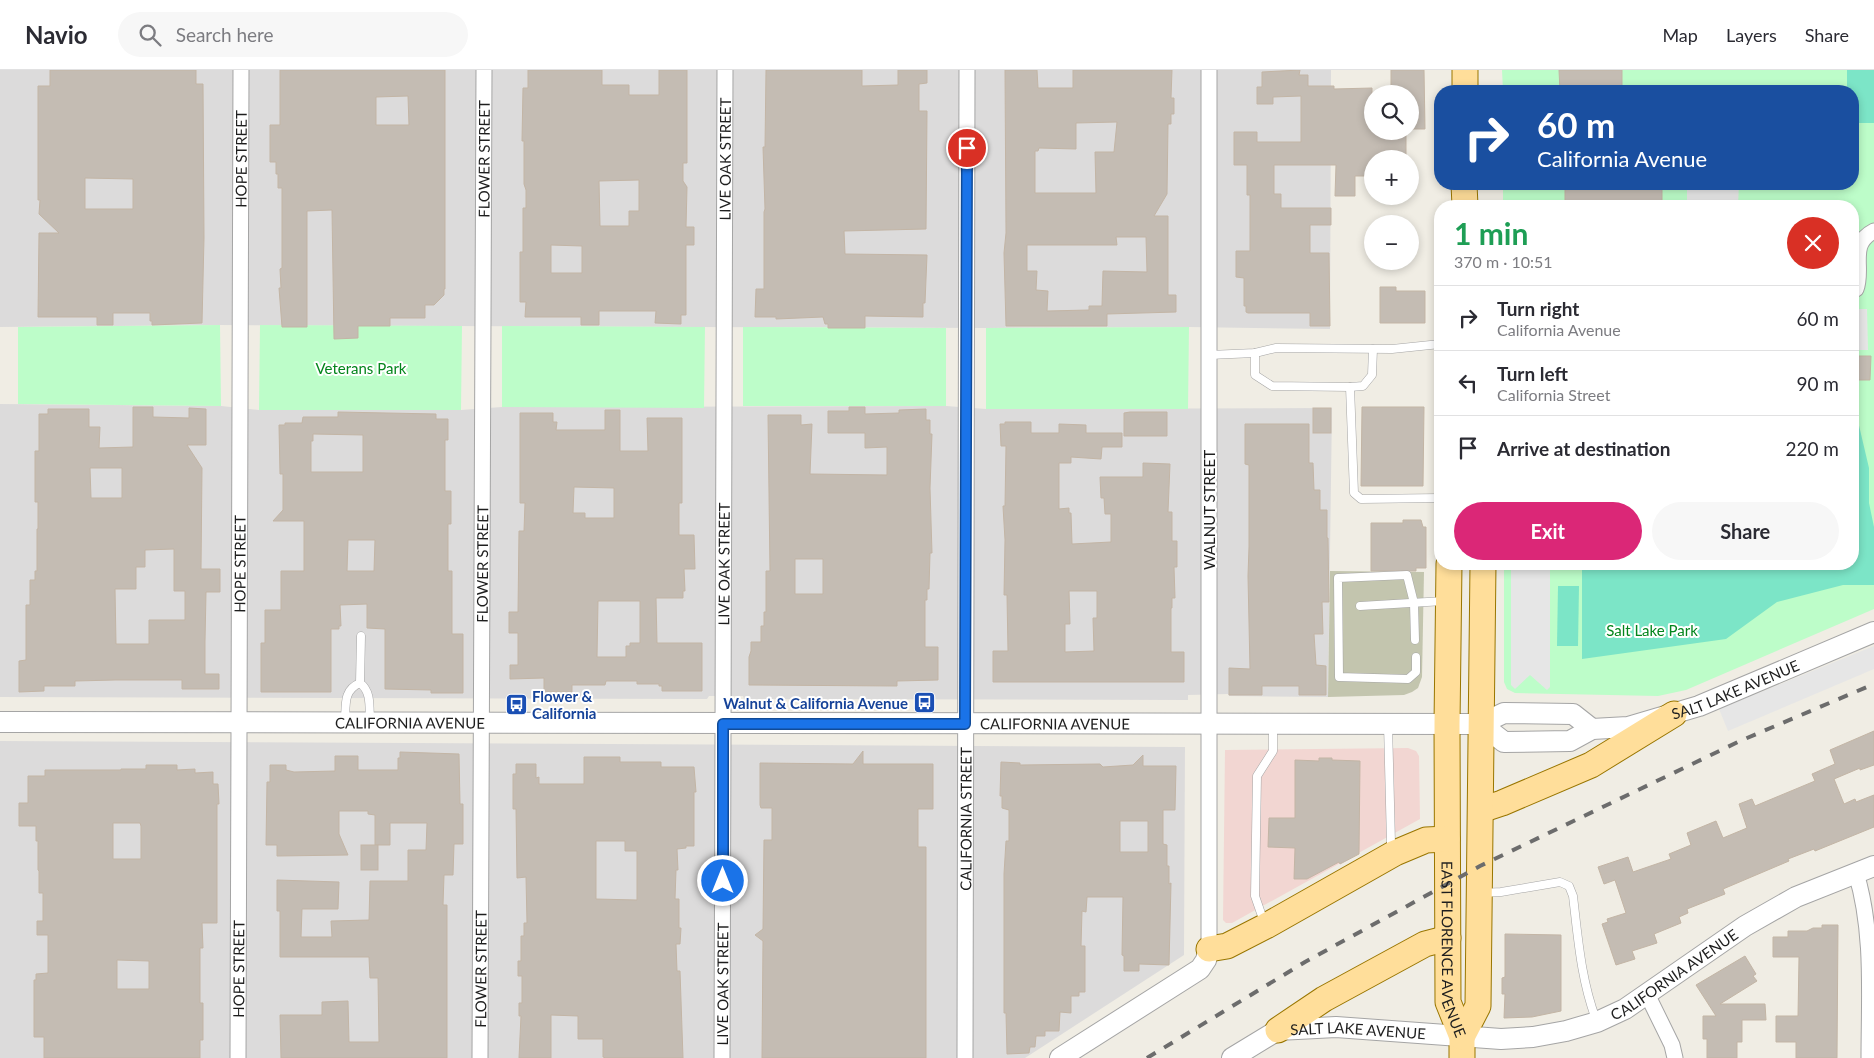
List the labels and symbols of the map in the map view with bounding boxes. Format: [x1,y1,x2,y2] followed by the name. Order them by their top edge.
[716,97,734,220] street label: LIVE OAK STREET
[474,100,493,218] street label: FLOWER STREET
[232,110,250,208] street label: HOPE STREET
[946,127,988,169] pin
[316,359,407,377] park label: Veterans Park
[1200,450,1218,570] street label: WALNUT STREET
[714,502,733,625] street label: LIVE OAK STREET
[473,505,491,623] street label: FLOWER STREET
[230,515,249,613] street label: HOPE STREET
[1606,621,1698,639] park label: Salt Lake Park
[1669,656,1802,723] street label: SALT LAKE AVENUE
[532,687,596,722] place label: Flower & California
[912,691,936,715] bus stop icon: Walnut & California Avenue
[504,693,528,717] bus stop icon: Flower & California
[723,694,908,712] place label: Walnut & California Avenue
[335,713,485,732] street label: CALIFORNIA AVENUE
[980,714,1130,733] street label: CALIFORNIA AVENUE
[956,747,975,891] street label: CALIFORNIA STREET
[696,854,748,906] position arrow
[1438,861,1470,1040] street label: EAST FLORENCE AVENUE
[471,910,490,1028] street label: FLOWER STREET
[229,920,247,1018] street label: HOPE STREET
[713,922,731,1045] street label: LIVE OAK STREET
[1608,925,1741,1024] street label: CALIFORNIA AVENUE
[1290,1018,1426,1043] street label: SALT LAKE AVENUE

